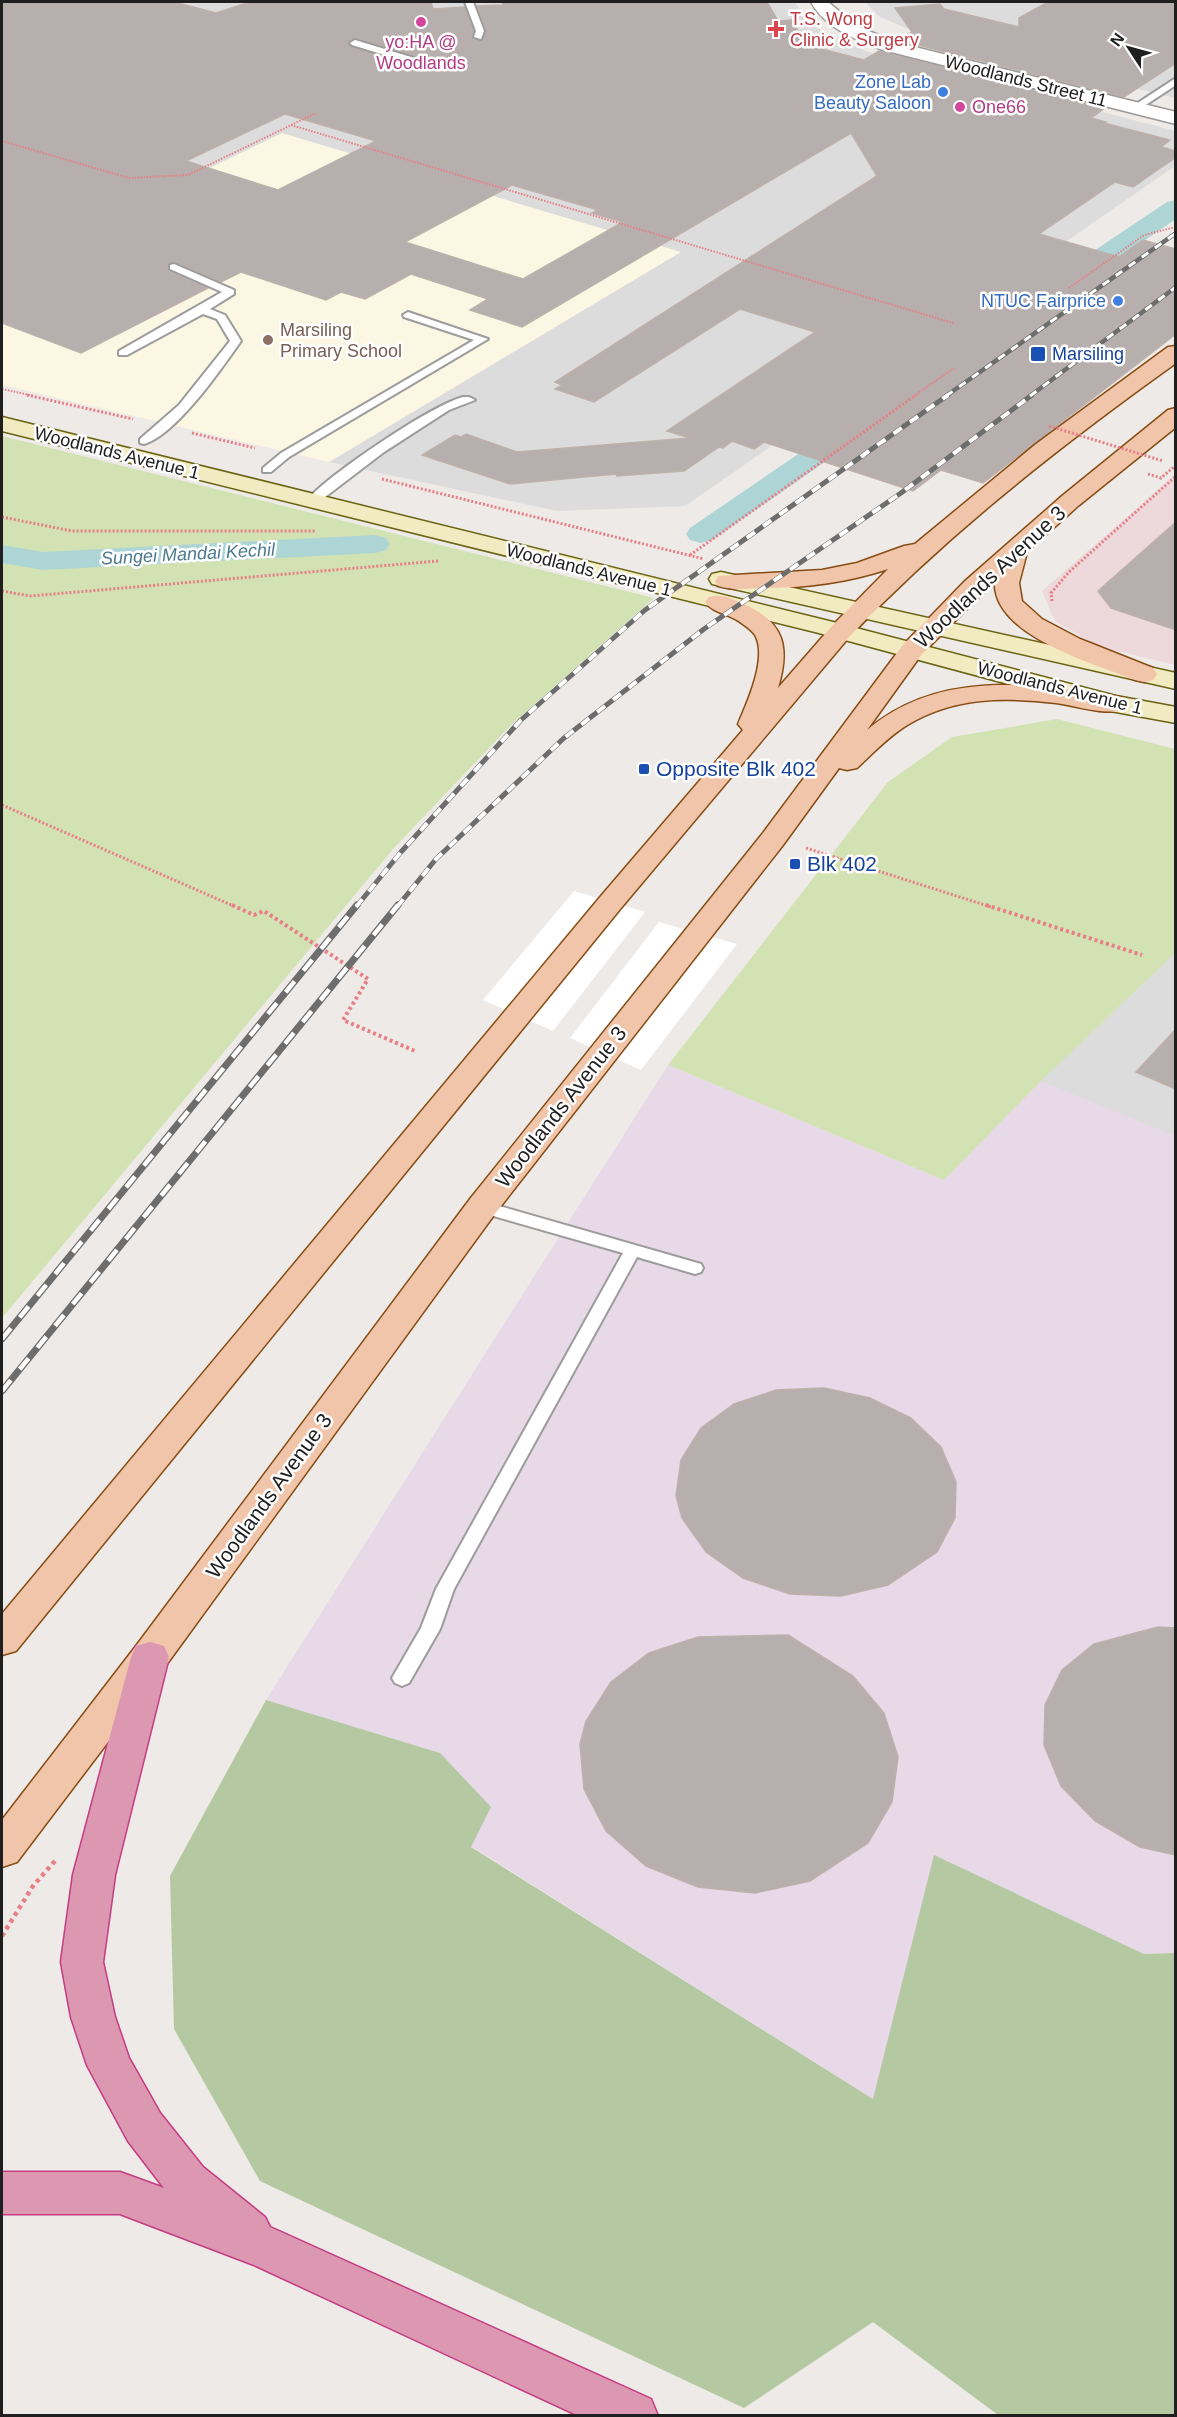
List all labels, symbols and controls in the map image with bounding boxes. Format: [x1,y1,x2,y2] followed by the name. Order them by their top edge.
[790,9,919,50] place label: T.S. Wong Clinic & Surgery
[414,15,428,29] marker: yo:HA @ Woodlands
[1099,18,1159,78] north arrow
[767,20,785,38] marker: T.S. Wong Clinic & Surgery
[1107,30,1128,49] text: N
[376,32,466,73] place label: yo:HA @ Woodlands
[943,51,1109,111] street label: Woodlands Street 11
[814,72,931,113] place label: Zone Lab Beauty Saloon
[936,85,950,99] marker: Zone Lab Beauty Saloon
[972,97,1026,117] place label: One66
[953,100,967,114] marker: One66
[981,291,1106,311] place label: NTUC Fairprice
[1111,294,1125,308] marker: NTUC Fairprice
[280,320,402,361] place label: Marsiling Primary School
[261,333,275,347] marker: Marsiling Primary School
[1052,344,1124,364] place label: Marsiling
[1029,345,1047,363] marker: Marsiling
[32,423,202,483] street label: Woodlands Avenue 1
[910,501,1070,652] street label: Woodlands Avenue 3
[101,539,276,569] water label: Sungei Mandai Kechil
[504,540,674,600] street label: Woodlands Avenue 1
[975,658,1145,718] street label: Woodlands Avenue 1
[656,757,816,780] place label: Opposite Blk 402
[637,762,651,776] marker: Opposite Blk 402
[807,852,877,875] place label: Blk 402
[788,857,802,871] marker: Blk 402
[491,1022,631,1192] street label: Woodlands Avenue 3
[201,1409,336,1582] street label: Woodlands Avenue 3

